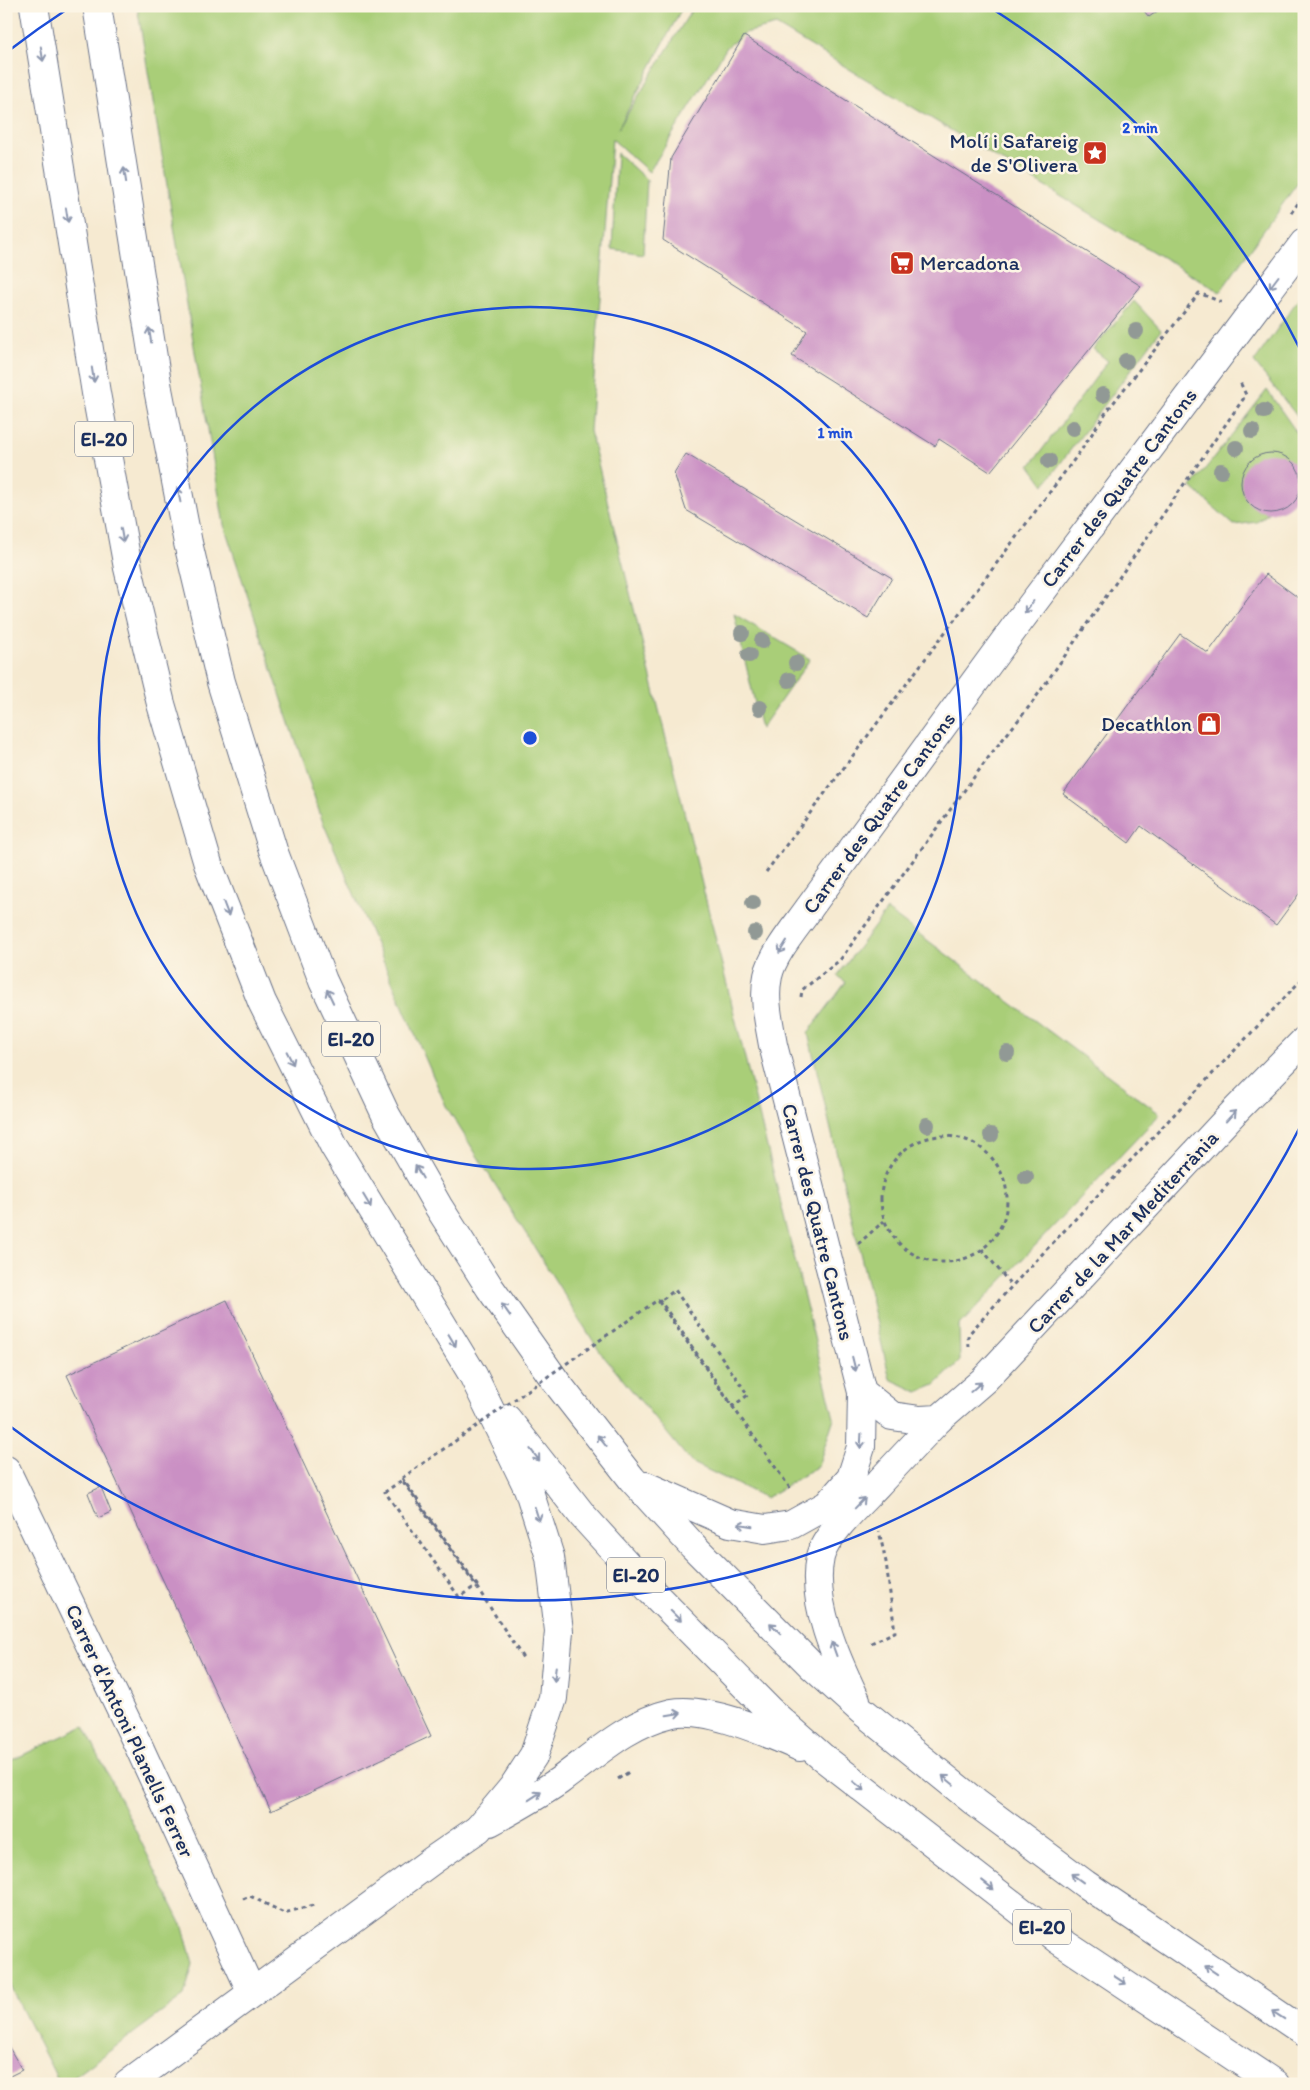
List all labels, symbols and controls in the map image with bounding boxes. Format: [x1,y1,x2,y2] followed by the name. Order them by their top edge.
[37,46,47,62] one-way arrow
[1122,119,1159,137] text: 2 min
[949,128,1078,177] place label: Molí i Safareig de S'Olivera
[1082,140,1108,166] place icon: Molí i Safareig de S'Olivera
[119,167,129,183] one-way arrow
[63,207,73,223] one-way arrow
[889,250,915,276] supermarket icon: Mercadona
[920,250,1020,275] place label: Mercadona
[1269,275,1280,288] one-way arrow
[144,328,154,344] one-way arrow
[88,367,98,383] one-way arrow
[1035,383,1202,592] street label: Carrer des Quatre Cantons
[75,422,133,456] road number: EI-20
[818,424,853,442] text: 1 min
[173,488,183,504] one-way arrow
[118,527,127,543] one-way arrow
[1024,600,1035,613] one-way arrow
[797,707,960,918] street label: Carrer des Quatre Cantons
[1101,711,1192,736] place label: Decathlon
[1196,711,1222,737] shop icon: Decathlon
[521,729,539,747] centre of rings
[222,901,231,916] one-way arrow
[777,940,787,954] one-way arrow
[325,989,335,1004] one-way arrow
[322,1022,380,1056] road number: EI-20
[285,1051,295,1066] one-way arrow
[777,1101,860,1343] street label: Carrer des Quatre Cantons
[1225,1109,1237,1122] one-way arrow
[1022,1125,1223,1338] street label: Carrer de la Mar Mediterrània
[413,1166,423,1180] one-way arrow
[363,1194,373,1208] one-way arrow
[501,1303,511,1317] one-way arrow
[447,1333,457,1347] one-way arrow
[850,1356,860,1372] one-way arrow
[969,1381,982,1393] one-way arrow
[856,1433,865,1449] one-way arrow
[596,1435,607,1448] one-way arrow
[530,1448,540,1462] one-way arrow
[853,1497,865,1509] one-way arrow
[532,1506,542,1522] one-way arrow
[737,1520,753,1530] one-way arrow
[607,1558,665,1592] road number: EI-20
[61,1600,201,1862] street label: Carrer d'Antoni Planells Ferrer
[670,1610,682,1622] one-way arrow
[769,1622,781,1635] one-way arrow
[829,1642,838,1658] one-way arrow
[550,1666,560,1682] one-way arrow
[665,1709,681,1719] one-way arrow
[941,1775,954,1786] one-way arrow
[852,1780,865,1791] one-way arrow
[528,1791,542,1801] one-way arrow
[1070,1873,1084,1883] one-way arrow
[981,1880,994,1891] one-way arrow
[1013,1910,1071,1944] road number: EI-20
[1204,1965,1218,1975] one-way arrow
[1112,1975,1126,1985] one-way arrow
[1271,2009,1285,2019] one-way arrow

